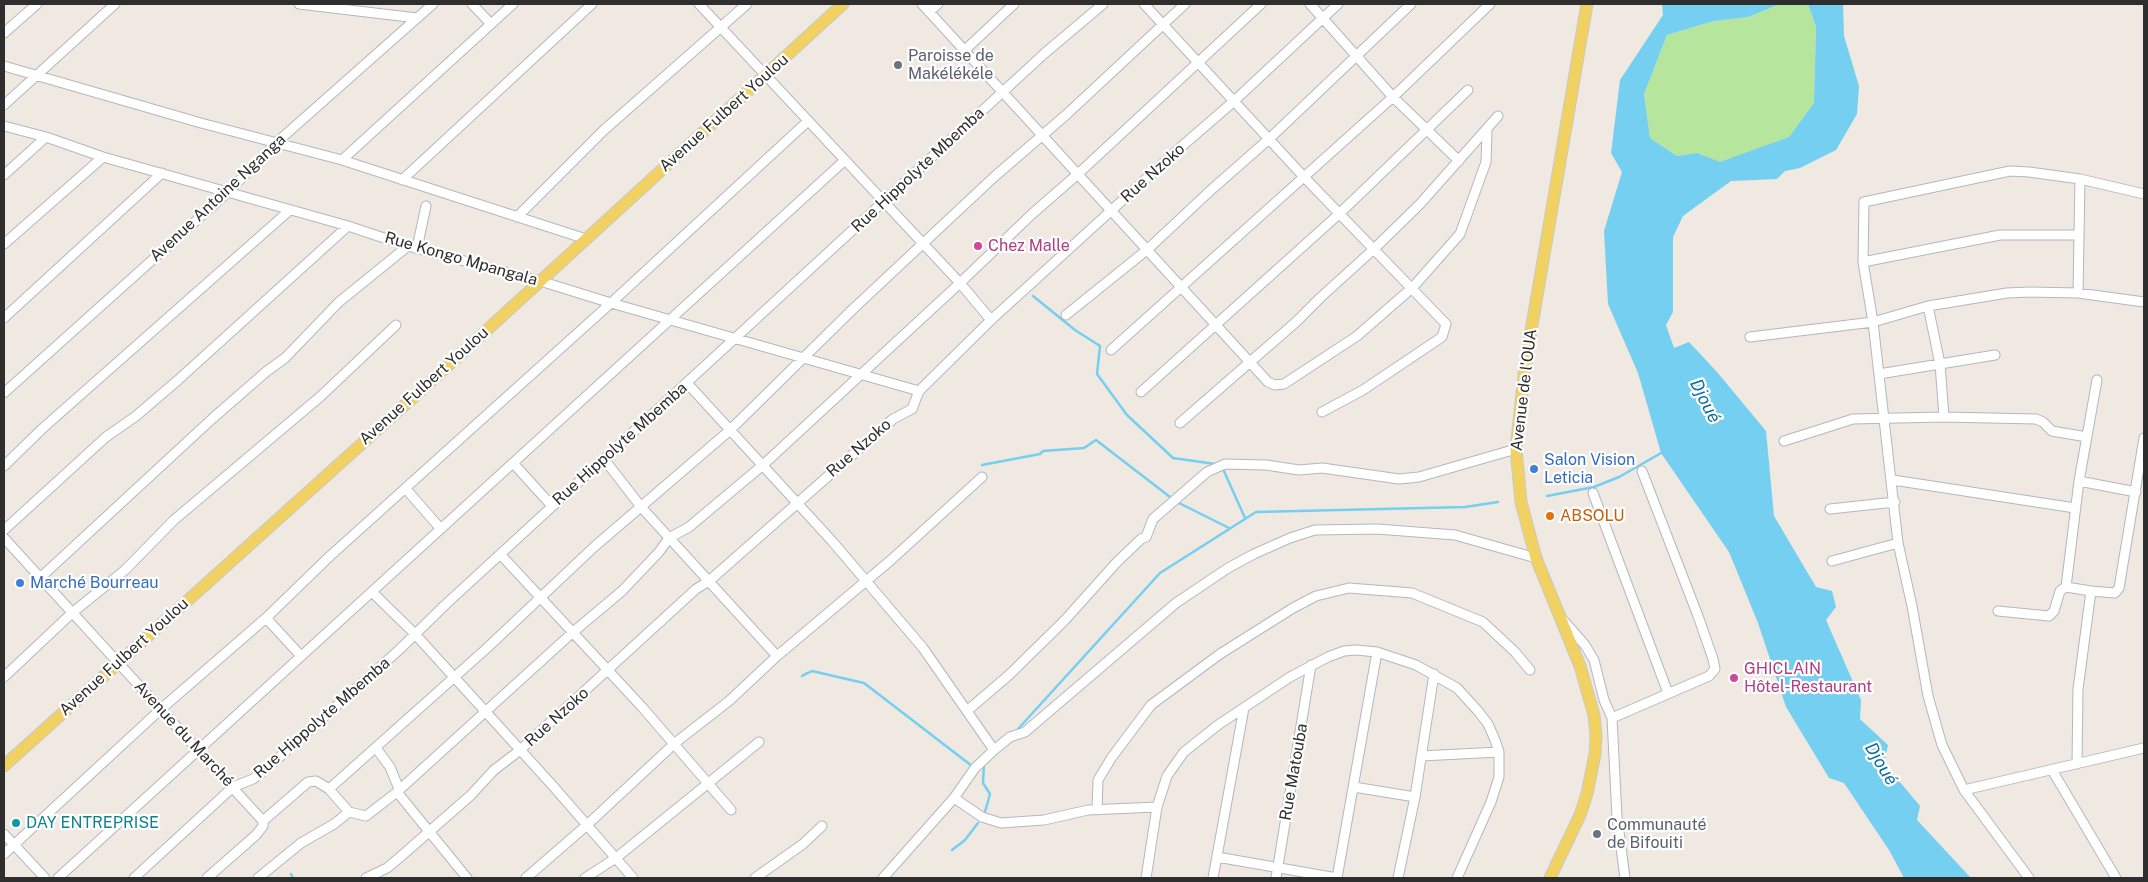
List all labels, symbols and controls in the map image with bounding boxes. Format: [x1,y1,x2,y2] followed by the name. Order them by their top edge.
[908,46,994,84] place label: Paroisse de Makélékéle
[656,50,792,176] street label: Avenue Fulbert Youlou
[892,59,904,71] marker: Paroisse de Makélékéle
[848,104,988,236] street label: Rue Hippolyte Mbemba
[146,130,290,266] street label: Avenue Antoine Nganga
[1117,139,1189,207] street label: Rue Nzoko
[382,228,540,290] street label: Rue Kongo Mpangala
[988,236,1070,256] place label: Chez Malle
[972,240,984,252] marker: Chez Malle
[356,323,492,449] street label: Avenue Fulbert Youlou
[1507,328,1541,452] street label: Avenue de l'OUA
[1685,375,1725,427] water label: Djoué
[549,379,691,509] street label: Rue Hippolyte Mbemba
[823,415,895,481] street label: Rue Nzoko
[1544,450,1635,488] place label: Salon Vision Leticia
[1528,463,1540,475] marker: Salon Vision Leticia
[1560,506,1624,526] place label: ABSOLU
[1544,510,1556,522] marker: ABSOLU
[30,573,159,593] place label: Marché Bourreau
[14,577,26,589] marker: Marché Bourreau
[56,594,192,720] street label: Avenue Fulbert Youlou
[250,654,394,782] street label: Rue Hippolyte Mbemba
[1744,659,1872,697] place label: GHICLAIN Hôtel-Restaurant
[1728,672,1740,684] marker: GHICLAIN Hôtel-Restaurant
[130,677,238,791] street label: Avenue du Marché
[521,683,593,751] street label: Rue Nzoko
[1276,722,1312,822] street label: Rue Matouba
[1860,739,1902,789] water label: Djoué
[26,813,159,833] place label: DAY ENTREPRISE
[1607,815,1707,853] place label: Communauté de Bifouiti
[10,817,22,829] marker: DAY ENTREPRISE
[1591,828,1603,840] marker: Communauté de Bifouiti

